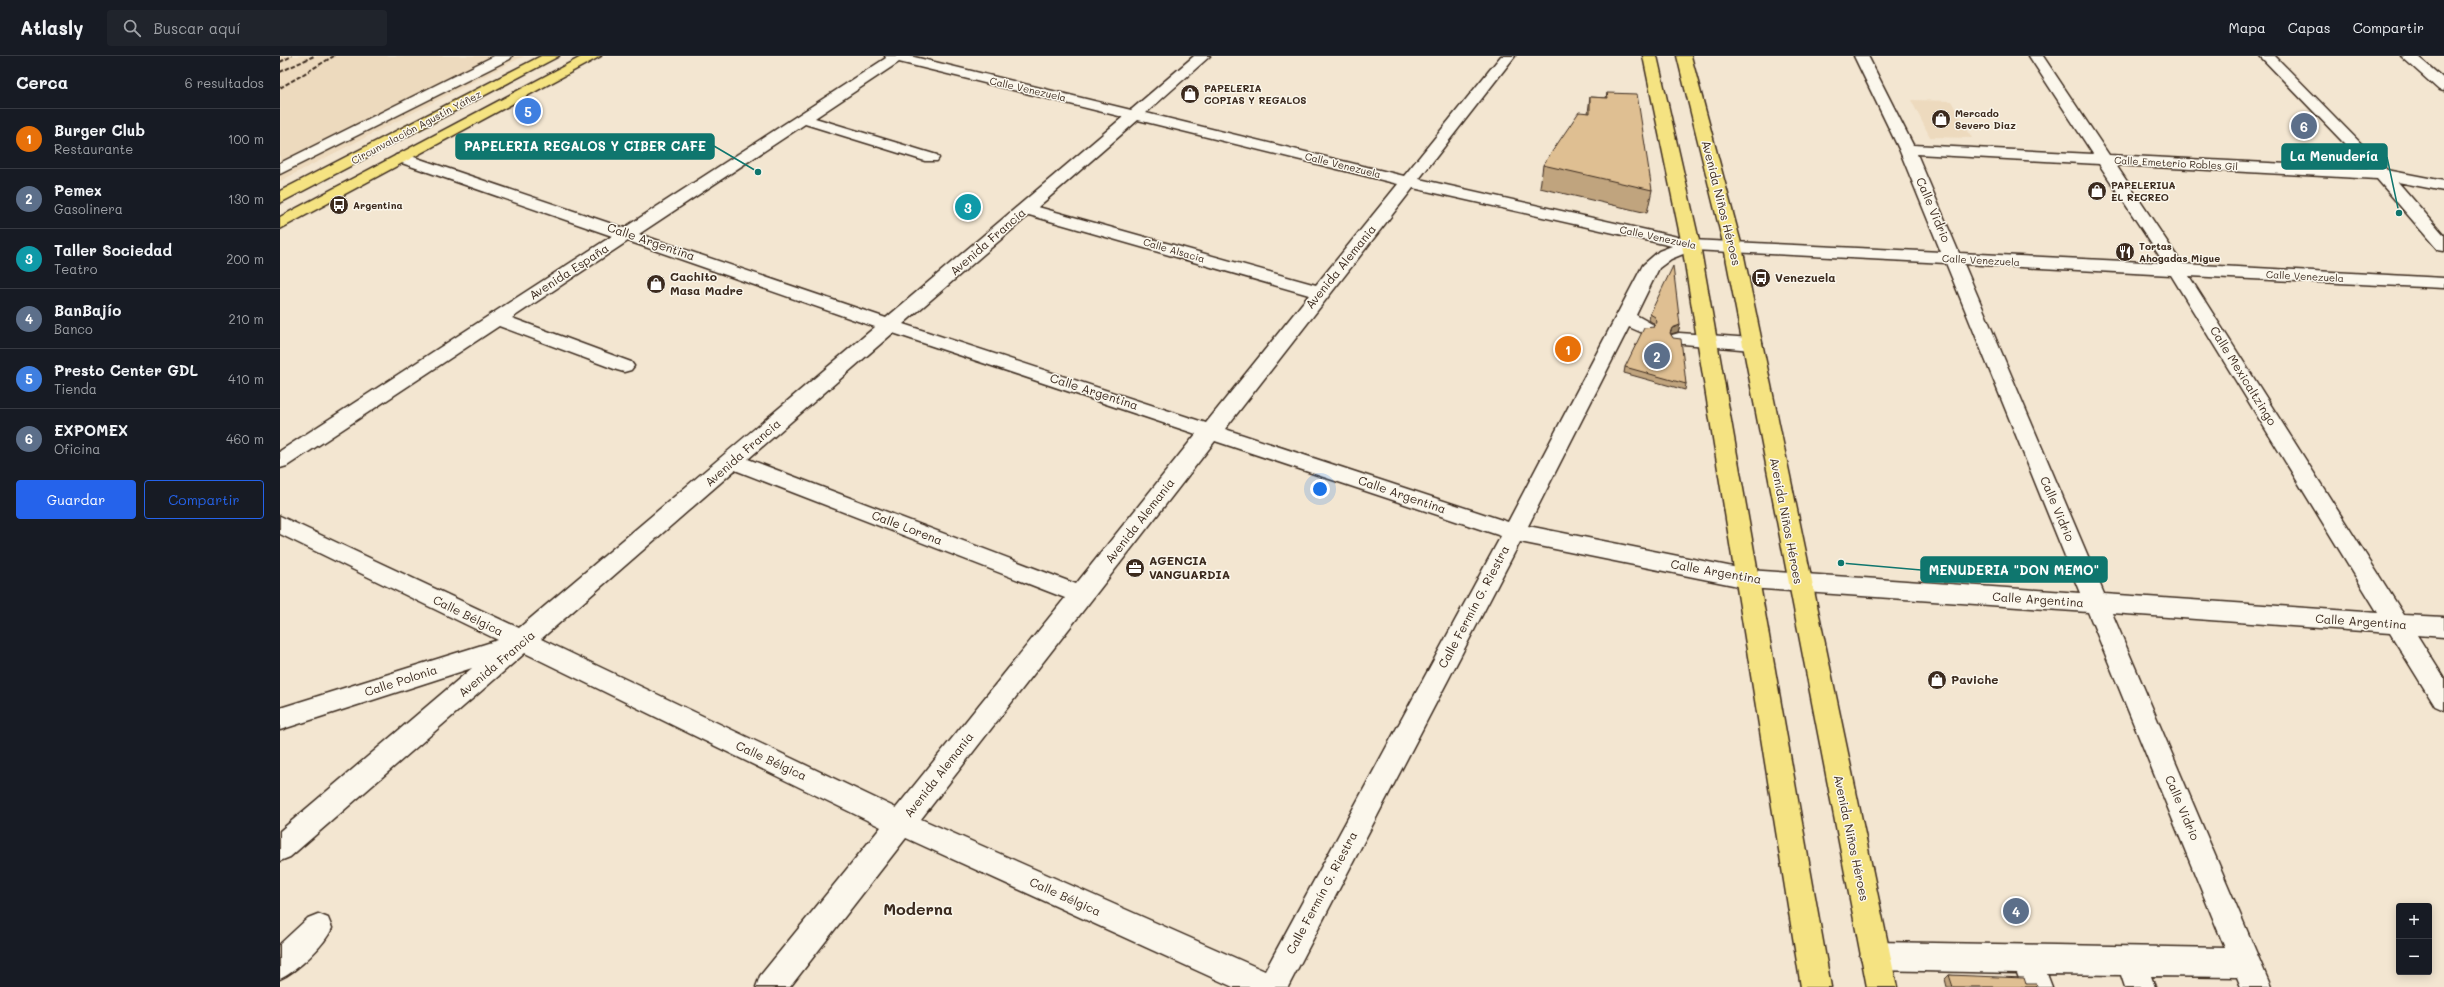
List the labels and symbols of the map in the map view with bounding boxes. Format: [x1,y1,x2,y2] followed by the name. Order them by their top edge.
[988,73,1068,105] street label: Calle Venezuela
[1204,81,1307,107] place label: PAPELERIA COPIAS Y REGALOS
[1179,83,1201,105] shop icon: PAPELERIA COPIAS Y REGALOS
[349,86,484,167] street label: Circunvalación Agustín Yáñez
[515,96,541,126] pin: 5
[1955,106,2016,132] place label: Mercado Severo Diaz
[1930,108,1952,130] shop icon: Mercado Severo Diaz
[2291,111,2317,141] pin: 6
[456,134,714,159] callout: PAPELERIA REGALOS Y CIBER CAFE
[464,137,706,154] text: PAPELERIA REGALOS Y CIBER CAFE
[1699,138,1745,267] street label: Avenida Niños Héroes
[2282,144,2387,169] callout: La Menudería
[2290,147,2378,164] text: La Menudería
[1303,149,1383,181] street label: Calle Venezuela
[2114,153,2238,173] street label: Calle Emeterio Robles Gil
[1913,175,1955,245] street label: Calle Vidrio
[2111,178,2175,204] place label: PAPELERIUA EL RECREO
[2086,180,2108,202] shop icon: PAPELERIUA EL RECREO
[955,192,981,222] pin: 3
[328,194,350,216] bus stop icon: Argentina
[353,198,403,212] place label: Argentina
[946,204,1029,279] street label: Avenida Francia
[605,219,697,264] street label: Calle Argentina
[1301,221,1379,312] street label: Avenida Alemania
[1618,222,1698,252] street label: Calle Venezuela
[1142,235,1206,265] street label: Calle Alsacia
[526,239,611,303] street label: Avenida España
[2139,239,2220,265] place label: Tortas Ahogadas Migue
[2114,241,2136,263] restaurant icon: Tortas Ahogadas Migue
[1942,251,2020,269] street label: Calle Venezuela
[1750,267,1772,289] bus stop icon: Venezuela
[2266,267,2344,285] street label: Calle Venezuela
[670,268,743,298] place label: Cachito Masa Madre
[1775,269,1836,285] place label: Venezuela
[645,273,667,295] shop icon: Cachito Masa Madre
[2207,323,2281,428] street label: Calle Mexicaltzingo
[1555,334,1581,364] pin: 1
[1644,341,1670,371] pin: 2
[1048,369,1140,413] street label: Calle Argentina
[701,415,784,490] street label: Avenida Francia
[1767,456,1807,586] street label: Avenida Niños Héroes
[1356,472,1448,517] street label: Calle Argentina
[2037,474,2079,544] street label: Calle Vidrio
[1101,475,1177,566] street label: Avenida Alemania
[1310,479,1330,499] your location
[870,506,945,548] street label: Calle Lorena
[1434,542,1512,671] street label: Calle Fermín G. Riestra
[1149,552,1230,582] place label: AGENCIA VANGUARDIA
[1670,555,1763,587] street label: Calle Argentina
[1124,557,1146,579] office icon: AGENCIA VANGUARDIA
[1921,557,2107,582] callout: MENUDERIA "DON MEMO"
[1929,561,2099,578] text: MENUDERIA "DON MEMO"
[1992,588,2084,610] street label: Calle Argentina
[431,591,506,639] street label: Calle Bélgica
[2315,610,2407,632] street label: Calle Argentina
[455,627,538,700] street label: Avenida Francia
[362,661,439,699] street label: Calle Polonia
[1926,669,1948,691] shop icon: Paviche
[1951,671,1998,687] place label: Paviche
[900,729,976,820] street label: Avenida Alemania
[733,737,809,783] street label: Calle Bélgica
[1831,773,1873,902] street label: Avenida Niños Héroes
[2162,773,2204,843] street label: Calle Vidrio
[1282,828,1360,957] street label: Calle Fermín G. Riestra
[1027,873,1104,919] street label: Calle Bélgica
[2003,896,2029,926] pin: 4
[883,898,953,919] district label: Moderna

